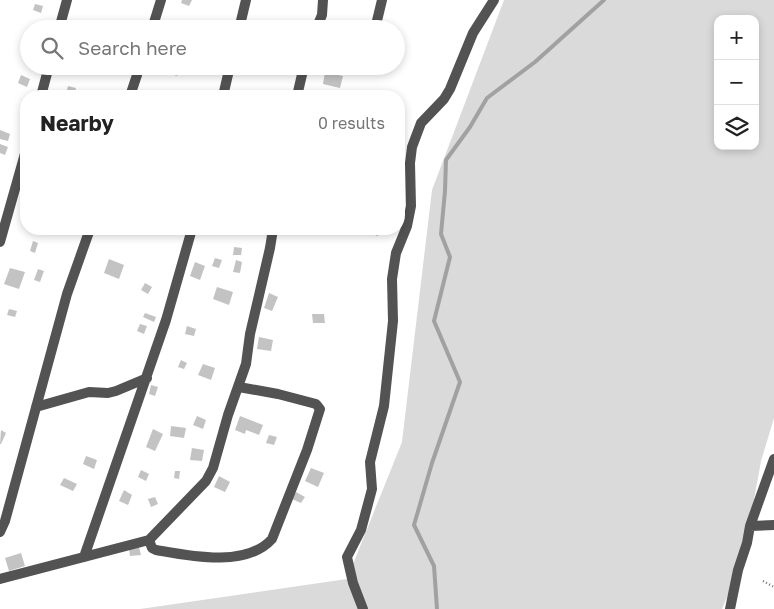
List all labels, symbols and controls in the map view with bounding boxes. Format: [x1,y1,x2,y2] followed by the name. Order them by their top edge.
[714,15,759,150] map controls
[714,15,759,60] button: +
[20,20,405,75] search box
[38,34,66,62] icon: search
[78,36,187,59] text: Search here
[714,60,759,105] button: −
[714,105,759,150] button: layers
[40,110,114,136] text: Nearby
[318,113,385,133] text: 0 results

